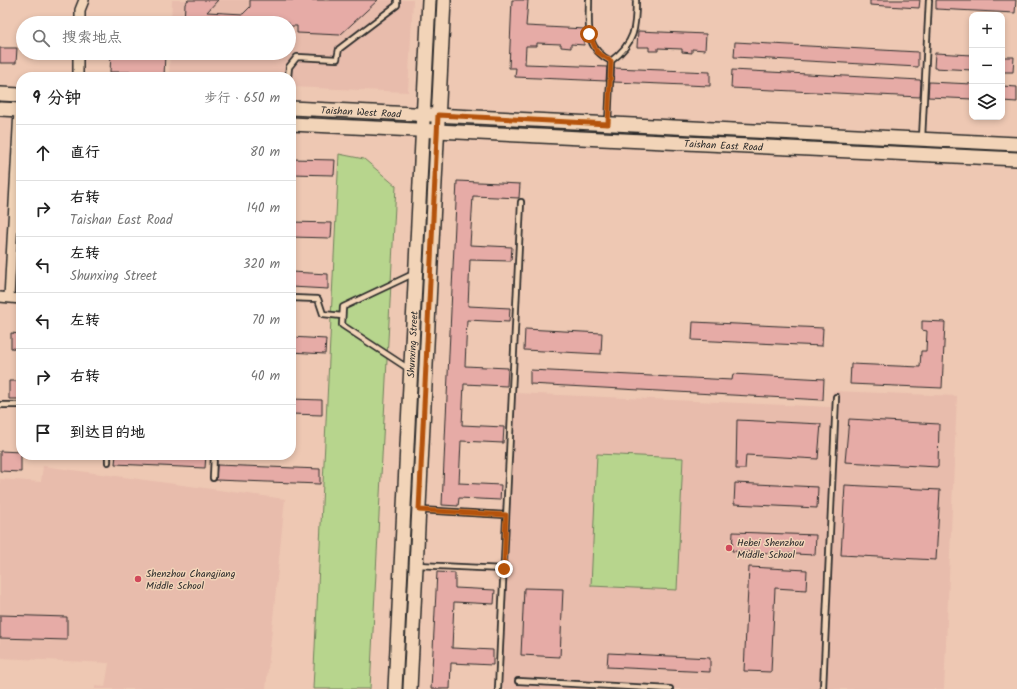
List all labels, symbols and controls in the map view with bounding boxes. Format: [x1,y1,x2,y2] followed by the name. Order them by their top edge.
[969,12,1005,120] map controls
[969,12,1005,48] button: +
[16,16,296,60] search box
[580,25,598,43] route start
[62,26,122,50] text: 搜索地点
[30,27,52,49] icon: search
[969,48,1005,84] button: −
[969,84,1005,120] button: layers
[32,85,81,112] text: 9 分钟
[204,88,280,109] text: 步行 · 650 m
[320,102,403,123] street label: Taishan West Road
[684,136,764,156] street label: Taishan East Road
[70,141,100,165] text: 直行
[32,142,54,164] icon: ahead
[250,142,280,163] text: 80 m
[70,186,100,210] text: 右转
[32,198,54,220] icon: right
[247,198,280,219] text: 140 m
[70,210,172,231] text: Taishan East Road
[70,242,100,266] text: 左转
[32,254,54,276] icon: left
[243,254,280,275] text: 320 m
[70,266,157,287] text: Shunxing Street
[70,309,100,333] text: 左转
[32,310,54,332] icon: left
[252,310,280,331] text: 70 m
[403,310,423,378] street label: Shunxing Street
[70,365,100,389] text: 右转
[32,366,54,388] icon: right
[251,366,280,387] text: 40 m
[70,421,145,445] text: 到达目的地
[32,422,54,444] icon: arrive
[737,535,804,563] place label: Hebei Shenzhou Middle School
[724,543,734,553] marker: Hebei Shenzhou Middle School
[495,560,513,578] route end
[146,566,236,594] place label: Shenzhou Changjiang Middle School
[133,574,143,584] marker: Shenzhou Changjiang Middle School

